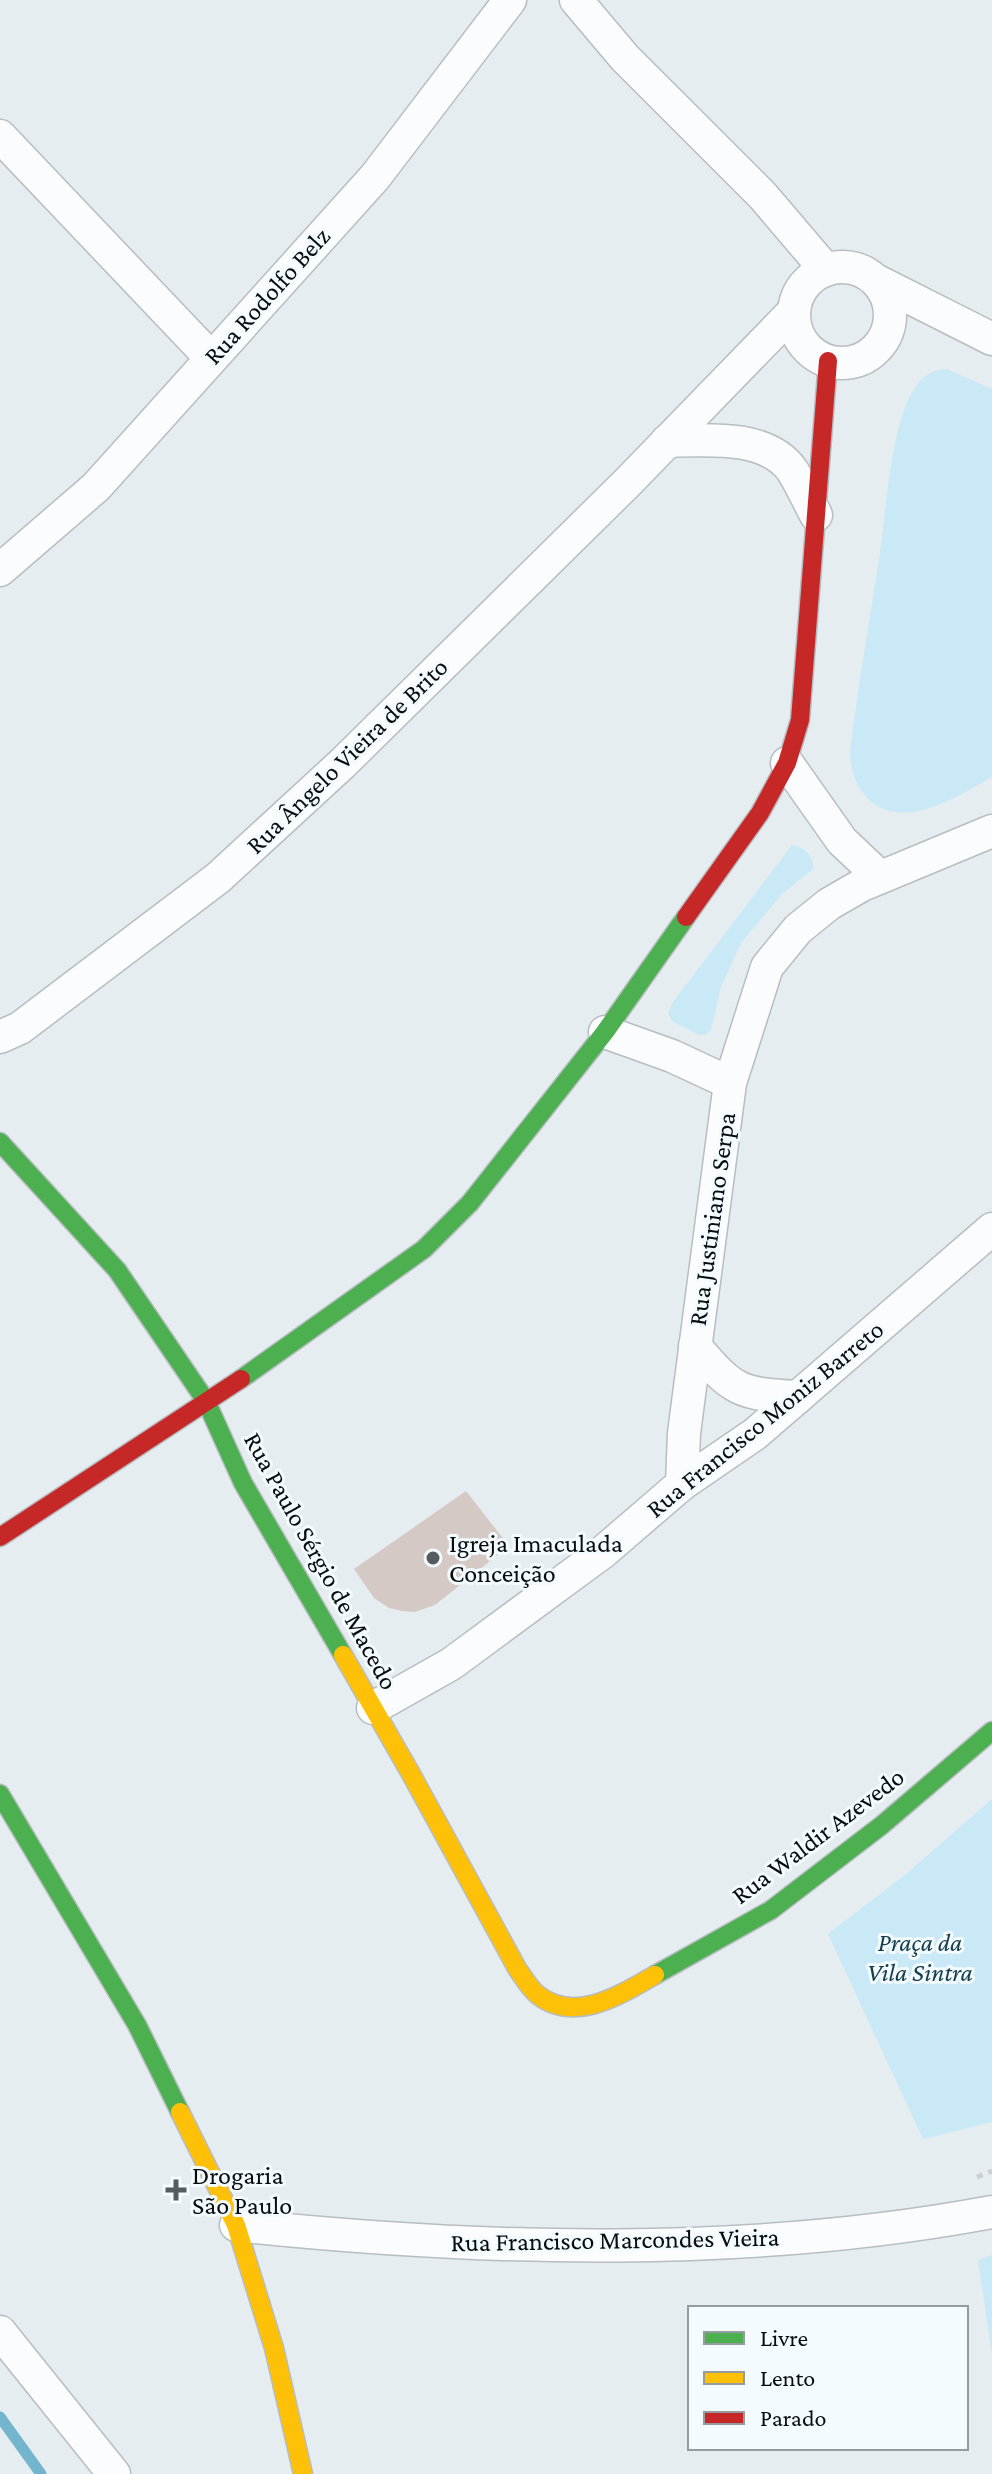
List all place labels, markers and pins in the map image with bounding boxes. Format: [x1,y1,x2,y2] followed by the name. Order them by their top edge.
[449,1529,623,1588] place label: Igreja Imaculada Conceição
[424,1549,442,1567] marker: Igreja Imaculada Conceição
[192,2161,292,2220] place label: Drogaria São Paulo
[167,2181,185,2199] marker: Drogaria São Paulo

